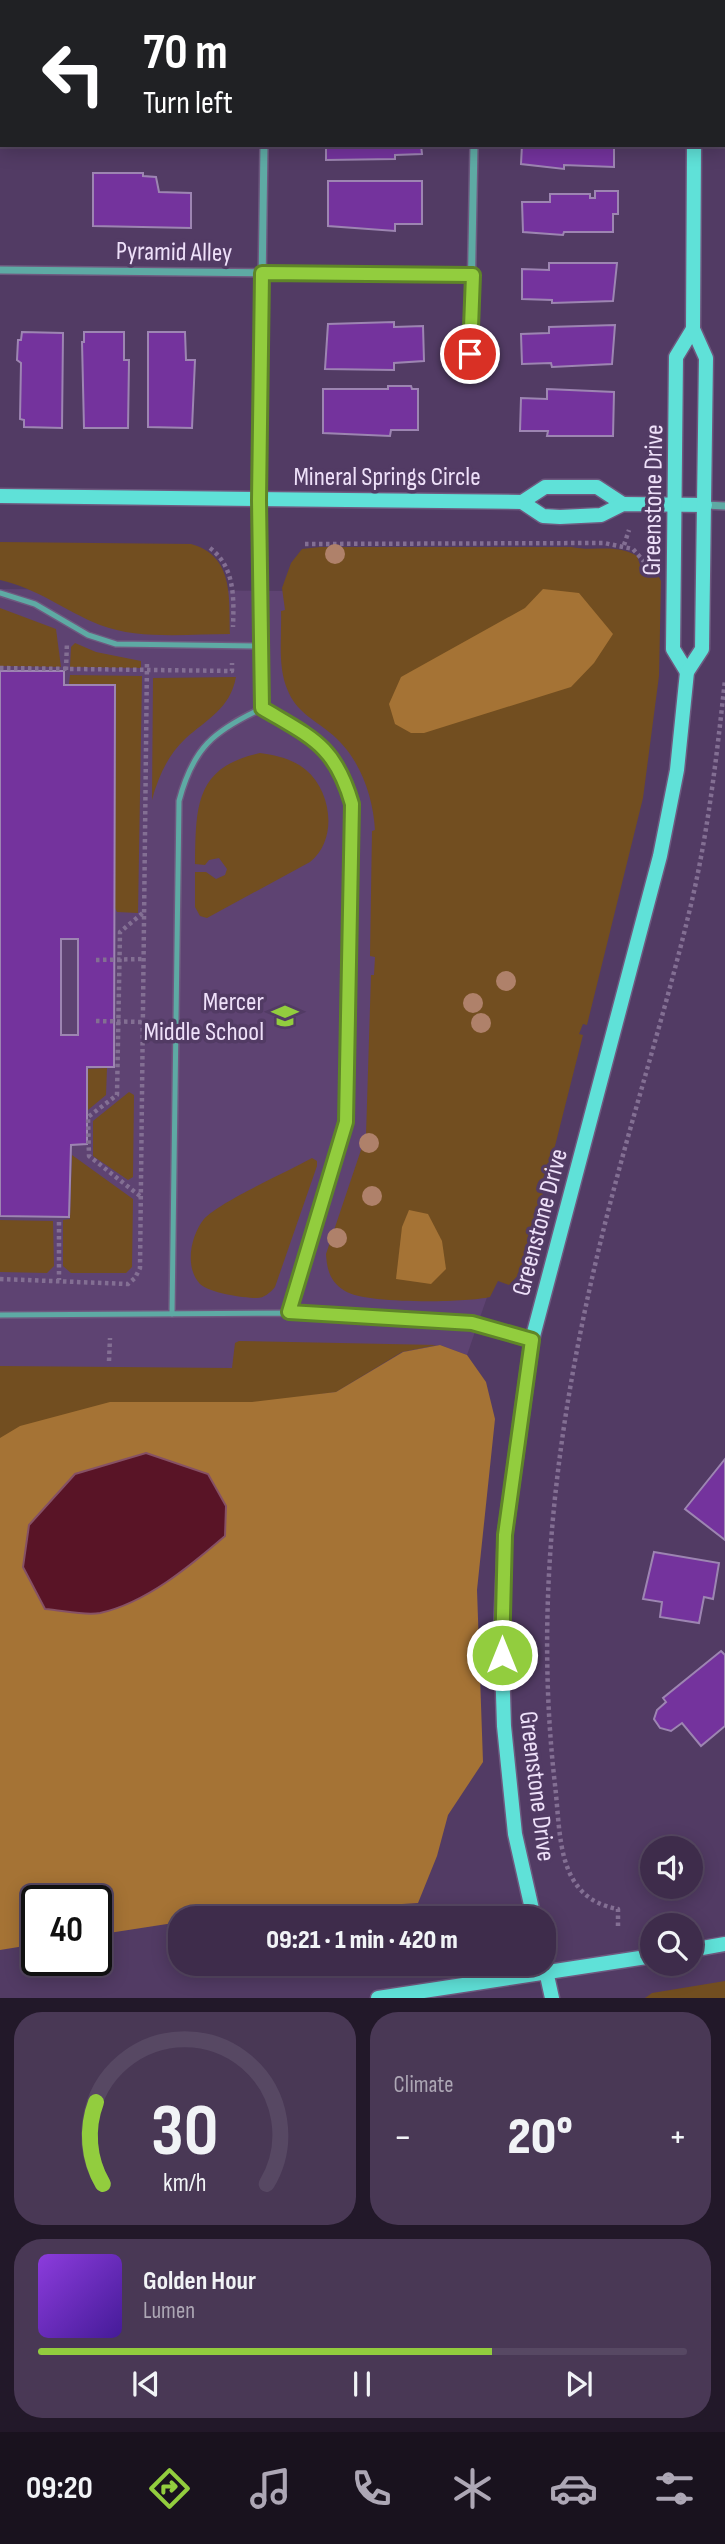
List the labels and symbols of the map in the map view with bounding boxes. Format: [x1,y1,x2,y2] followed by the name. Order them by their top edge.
[116,236,232,269] street label: Pyramid Alley
[440,324,500,384] pin
[637,424,670,576] street label: Greenstone Drive
[293,462,481,493] street label: Mineral Springs Circle
[144,987,265,1048] place label: Mercer Middle School
[270,1001,300,1031] school or university icon: Mercer Middle School
[506,1145,575,1299] street label: Greenstone Drive
[465,1618,539,1692] position arrow
[512,1709,561,1863] street label: Greenstone Drive
[21,1885,112,1976] speed limit sign: 40

